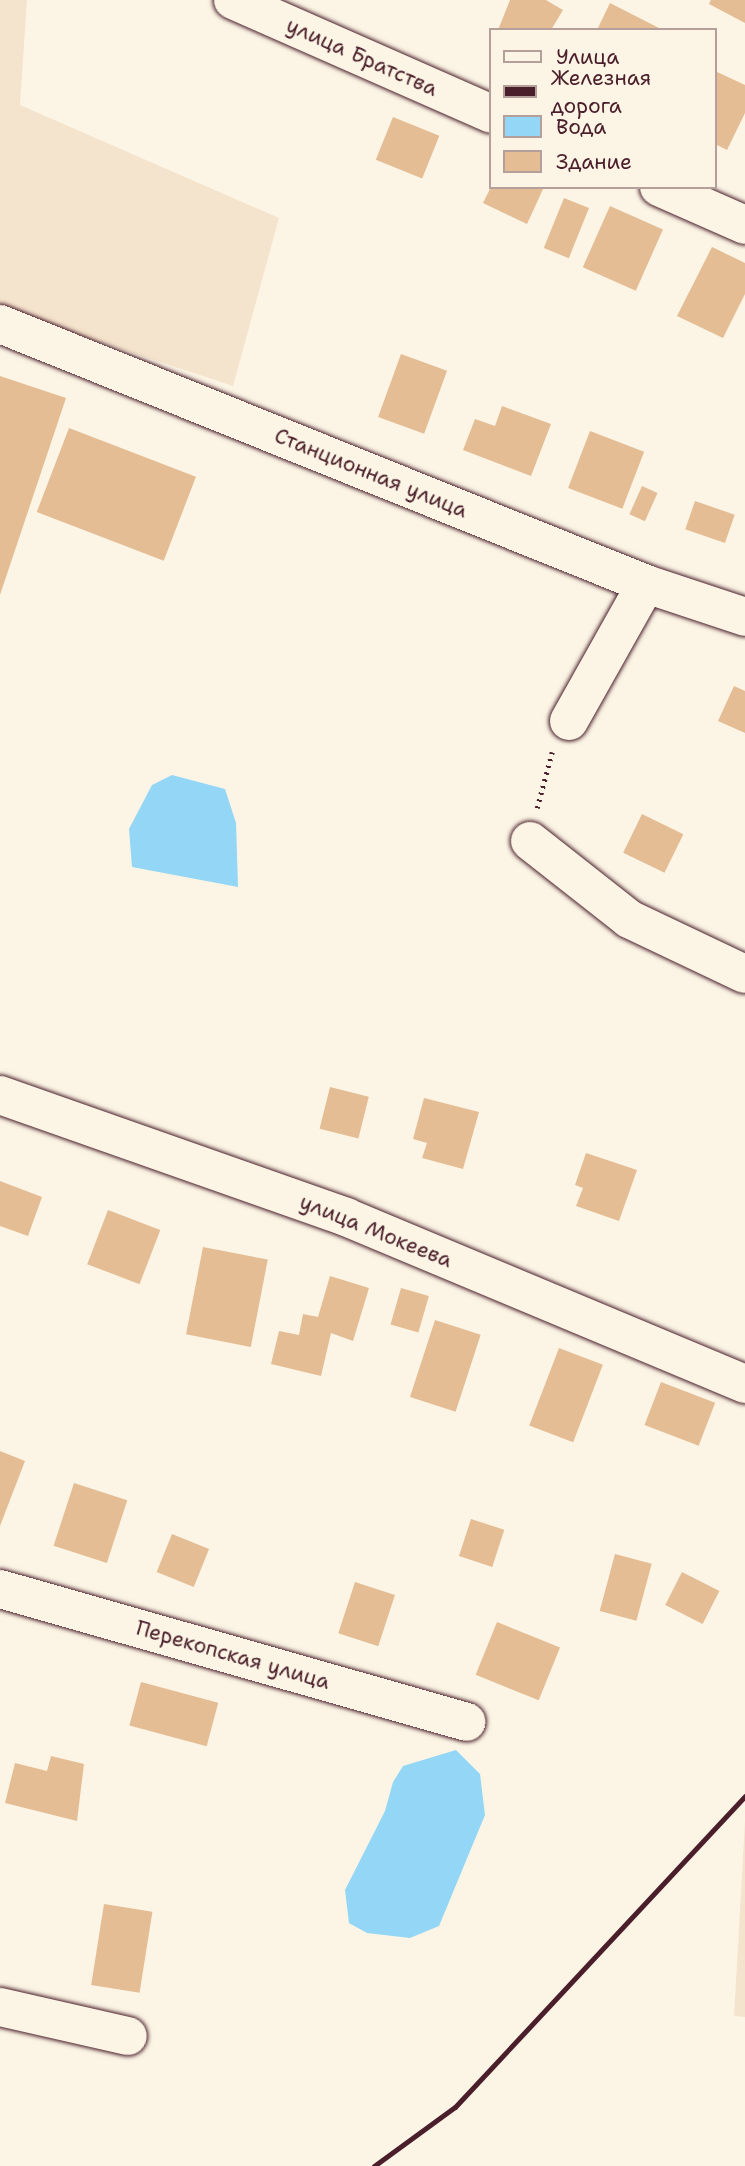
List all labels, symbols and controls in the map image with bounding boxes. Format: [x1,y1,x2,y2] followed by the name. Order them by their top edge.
[283,12,441,102] street label: улица Братства
[490,28,717,189] legend
[556,43,619,71] text: Улица
[551,64,651,120] text: Железная дорога
[556,113,606,141] text: Вода
[556,148,632,176] text: Здание
[271,423,471,523] street label: Станционная улица
[296,1189,456,1273] street label: улица Мокеева
[133,1615,333,1695] street label: Перекопская улица

